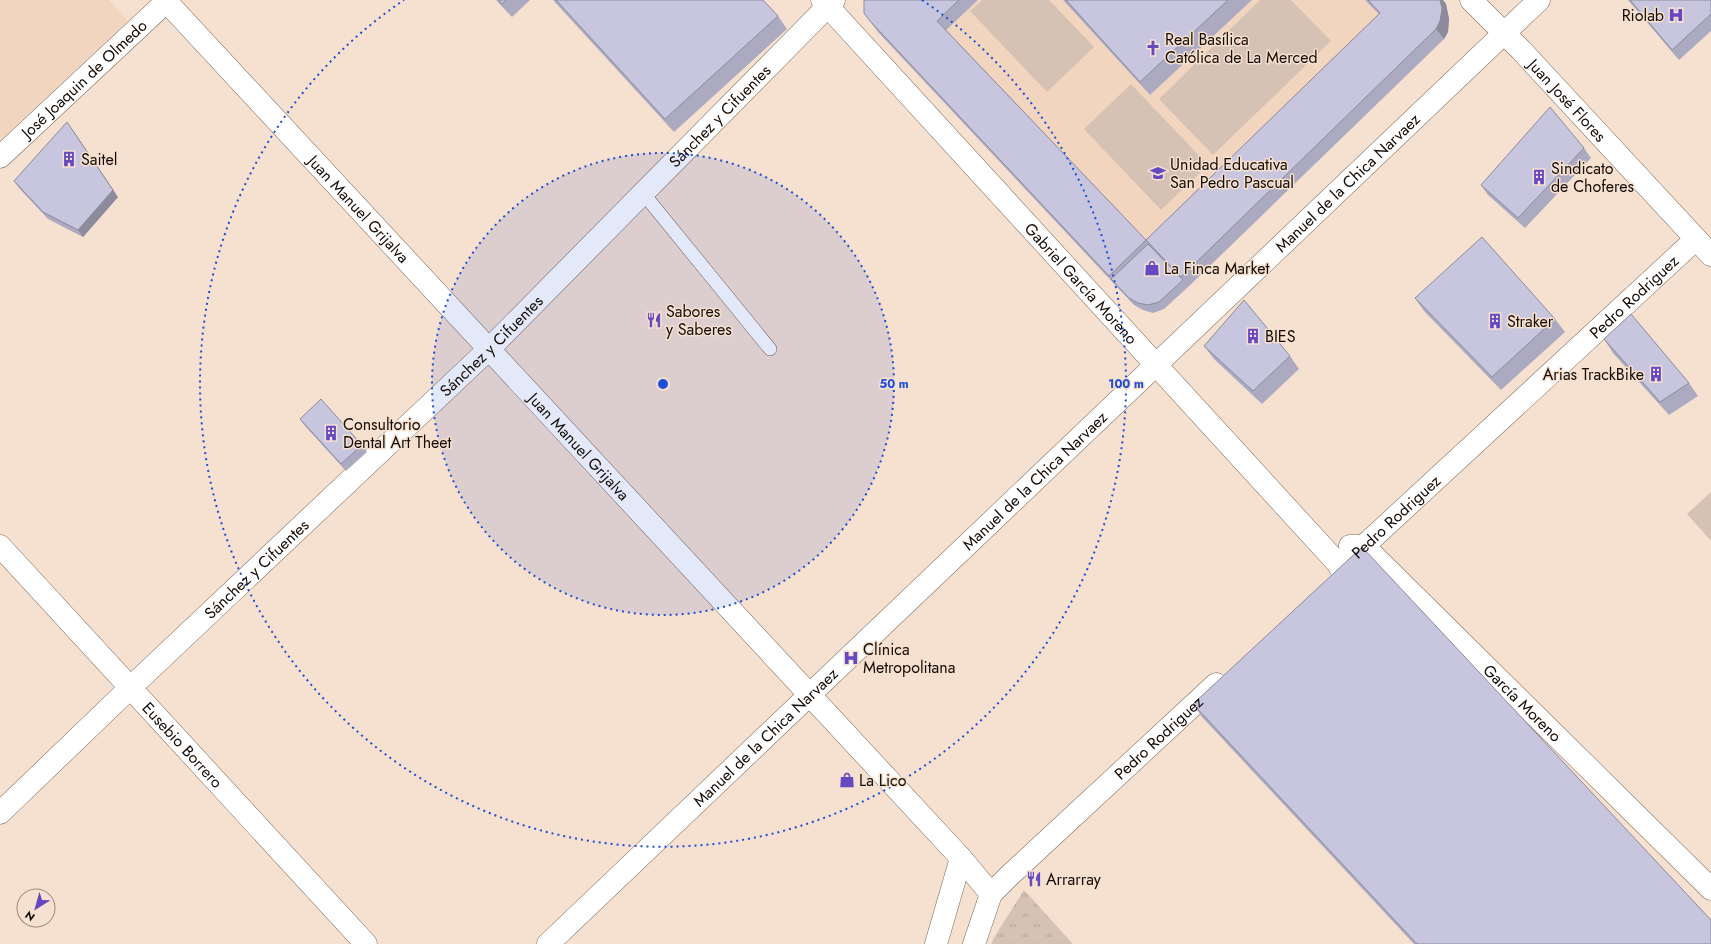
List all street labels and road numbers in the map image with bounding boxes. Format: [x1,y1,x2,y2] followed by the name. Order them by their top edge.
[15,14,152,144] street label: José Joaquin de Olmedo
[1522,52,1612,147] street label: Juan José Flores
[663,59,776,172] street label: Sánchez y Cifuentes
[1270,107,1425,257] street label: Manuel de la Chica Narvaez
[302,148,415,268] street label: Juan Manuel Grijalva
[1020,217,1143,349] street label: Gabriel García Moreno
[1584,249,1684,344] street label: Pedro Rodriguez
[434,290,548,402] street label: Sánchez y Cifuentes
[522,386,635,505] street label: Juan Manuel Grijalva
[957,405,1113,555] street label: Manuel de la Chica Narvaez
[1346,469,1446,564] street label: Pedro Rodriguez
[199,514,314,624] street label: Sánchez y Cifuentes
[1478,659,1567,747] street label: García Moreno
[688,662,843,812] street label: Manuel de la Chica Narvaez
[1109,690,1208,785] street label: Pedro Rodriguez
[137,697,228,793] street label: Eusebio Borrero

